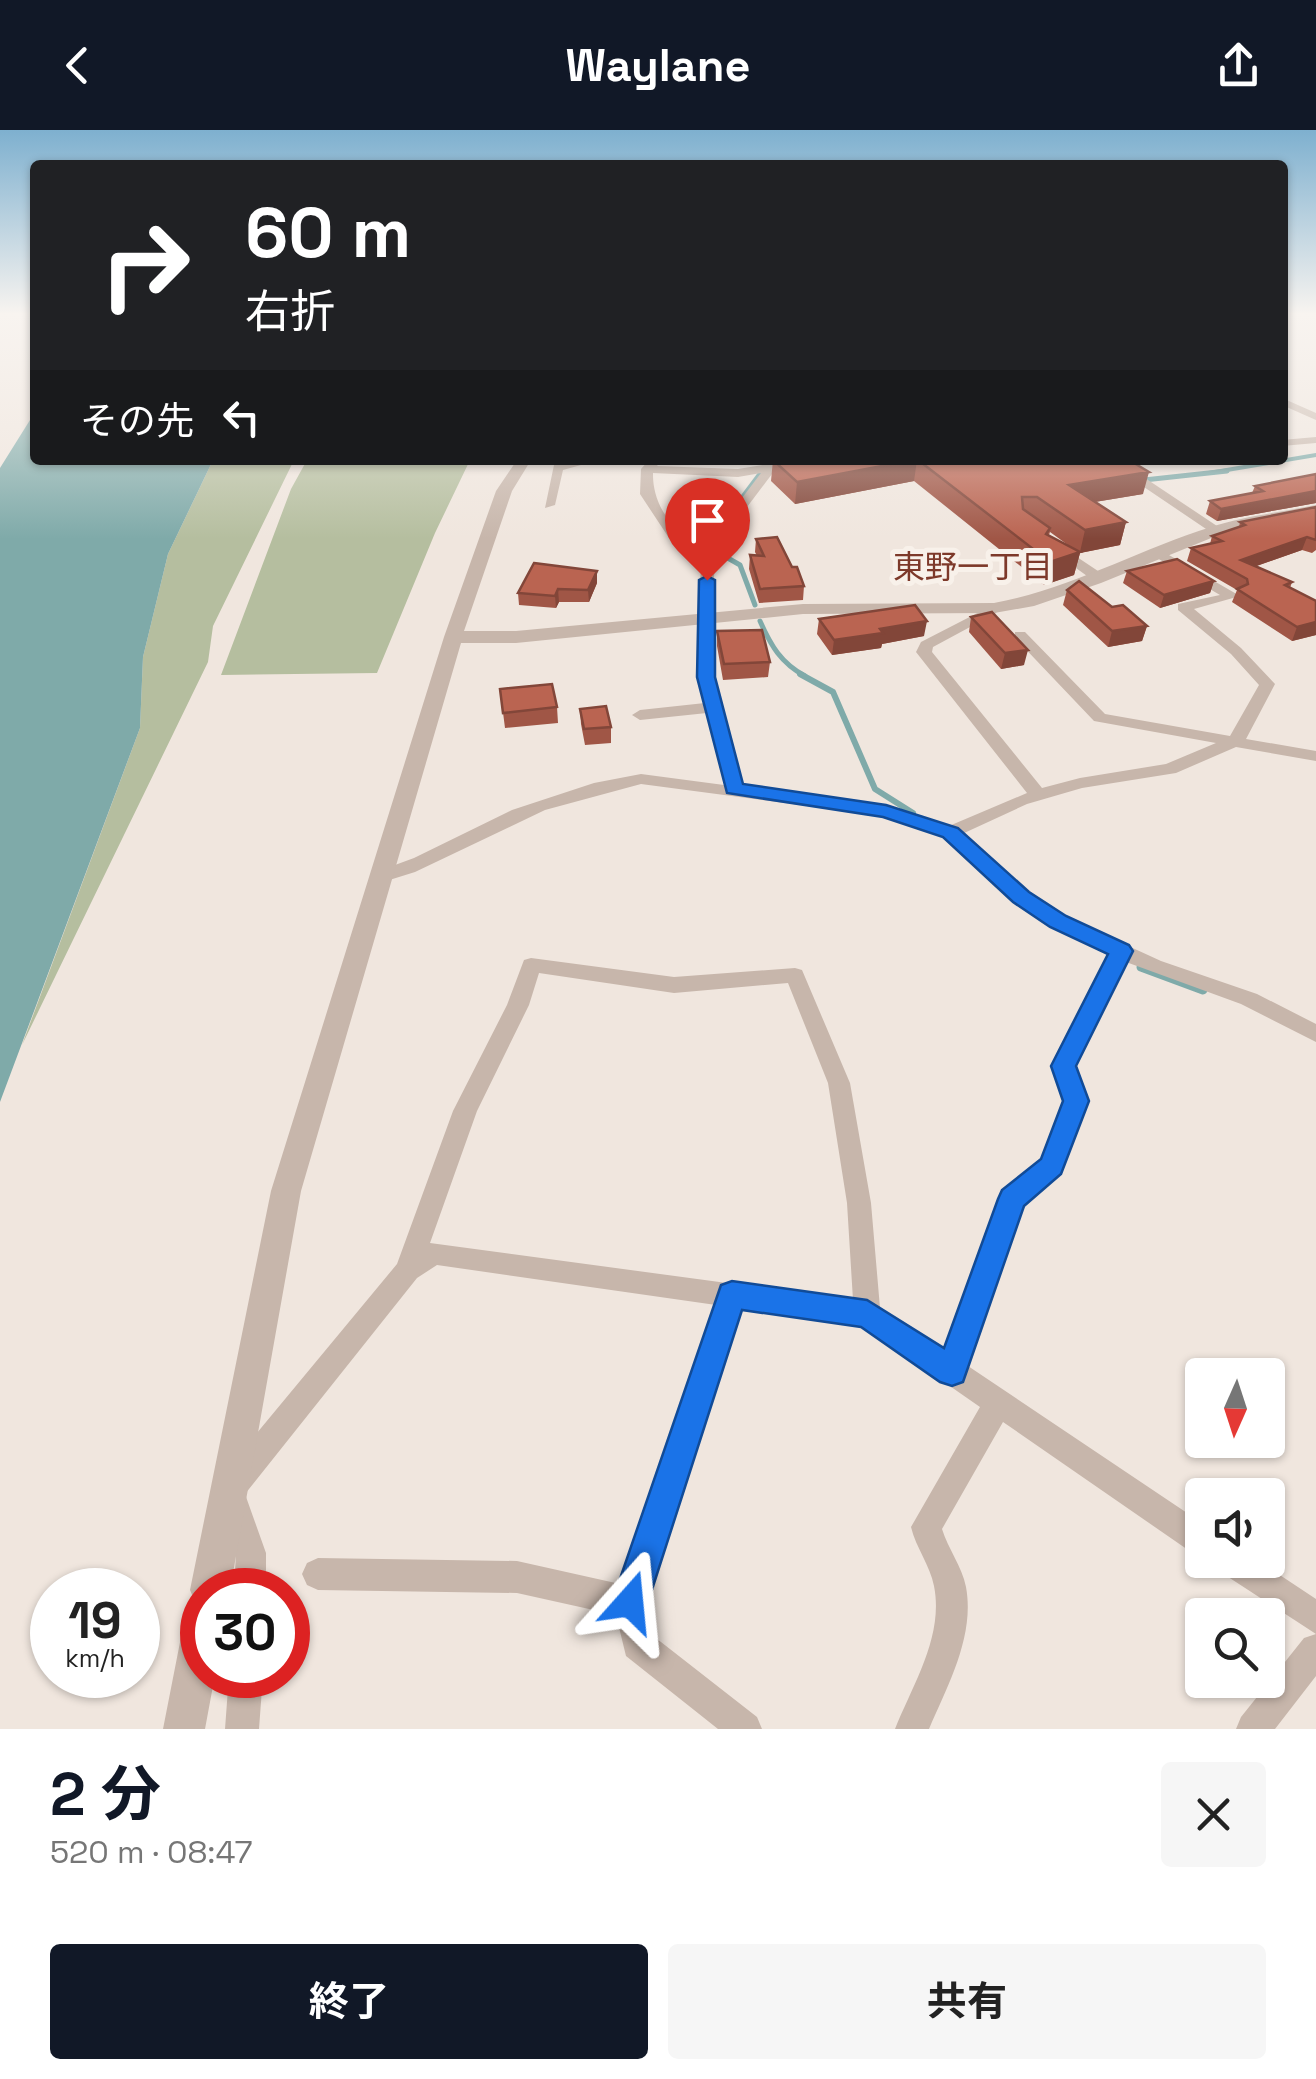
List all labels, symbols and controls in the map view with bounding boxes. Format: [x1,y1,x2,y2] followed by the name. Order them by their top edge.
[566,37,750,94] text: Waylane
[50,38,105,93] icon: back
[1211,38,1266,93] icon: share
[245,188,411,277] text: 60 m
[80,200,210,330] icon: right
[245,283,335,340] text: 右折
[214,390,269,445] icon: left
[80,397,194,445] text: その先
[665,478,750,581] pin
[680,493,735,548] icon: arrive
[893,547,1053,587] district label: 東野一丁目
[1185,1358,1285,1458] north arrow
[1185,1358,1285,1698] map controls
[1185,1478,1285,1578] button: sound
[578,1550,682,1654] position arrow
[180,1568,310,1698] speed limit sign: 30
[68,1589,122,1653] text: 19
[1185,1598,1285,1698] button: search
[65,1642,125,1674] text: km/h
[50,1756,161,1833] text: 2 分
[1161,1762,1266,1867] button: close
[50,1832,252,1872] text: 520 m · 08:47
[50,1944,648,2059] button: 終了
[668,1944,1266,2059] button: 共有

